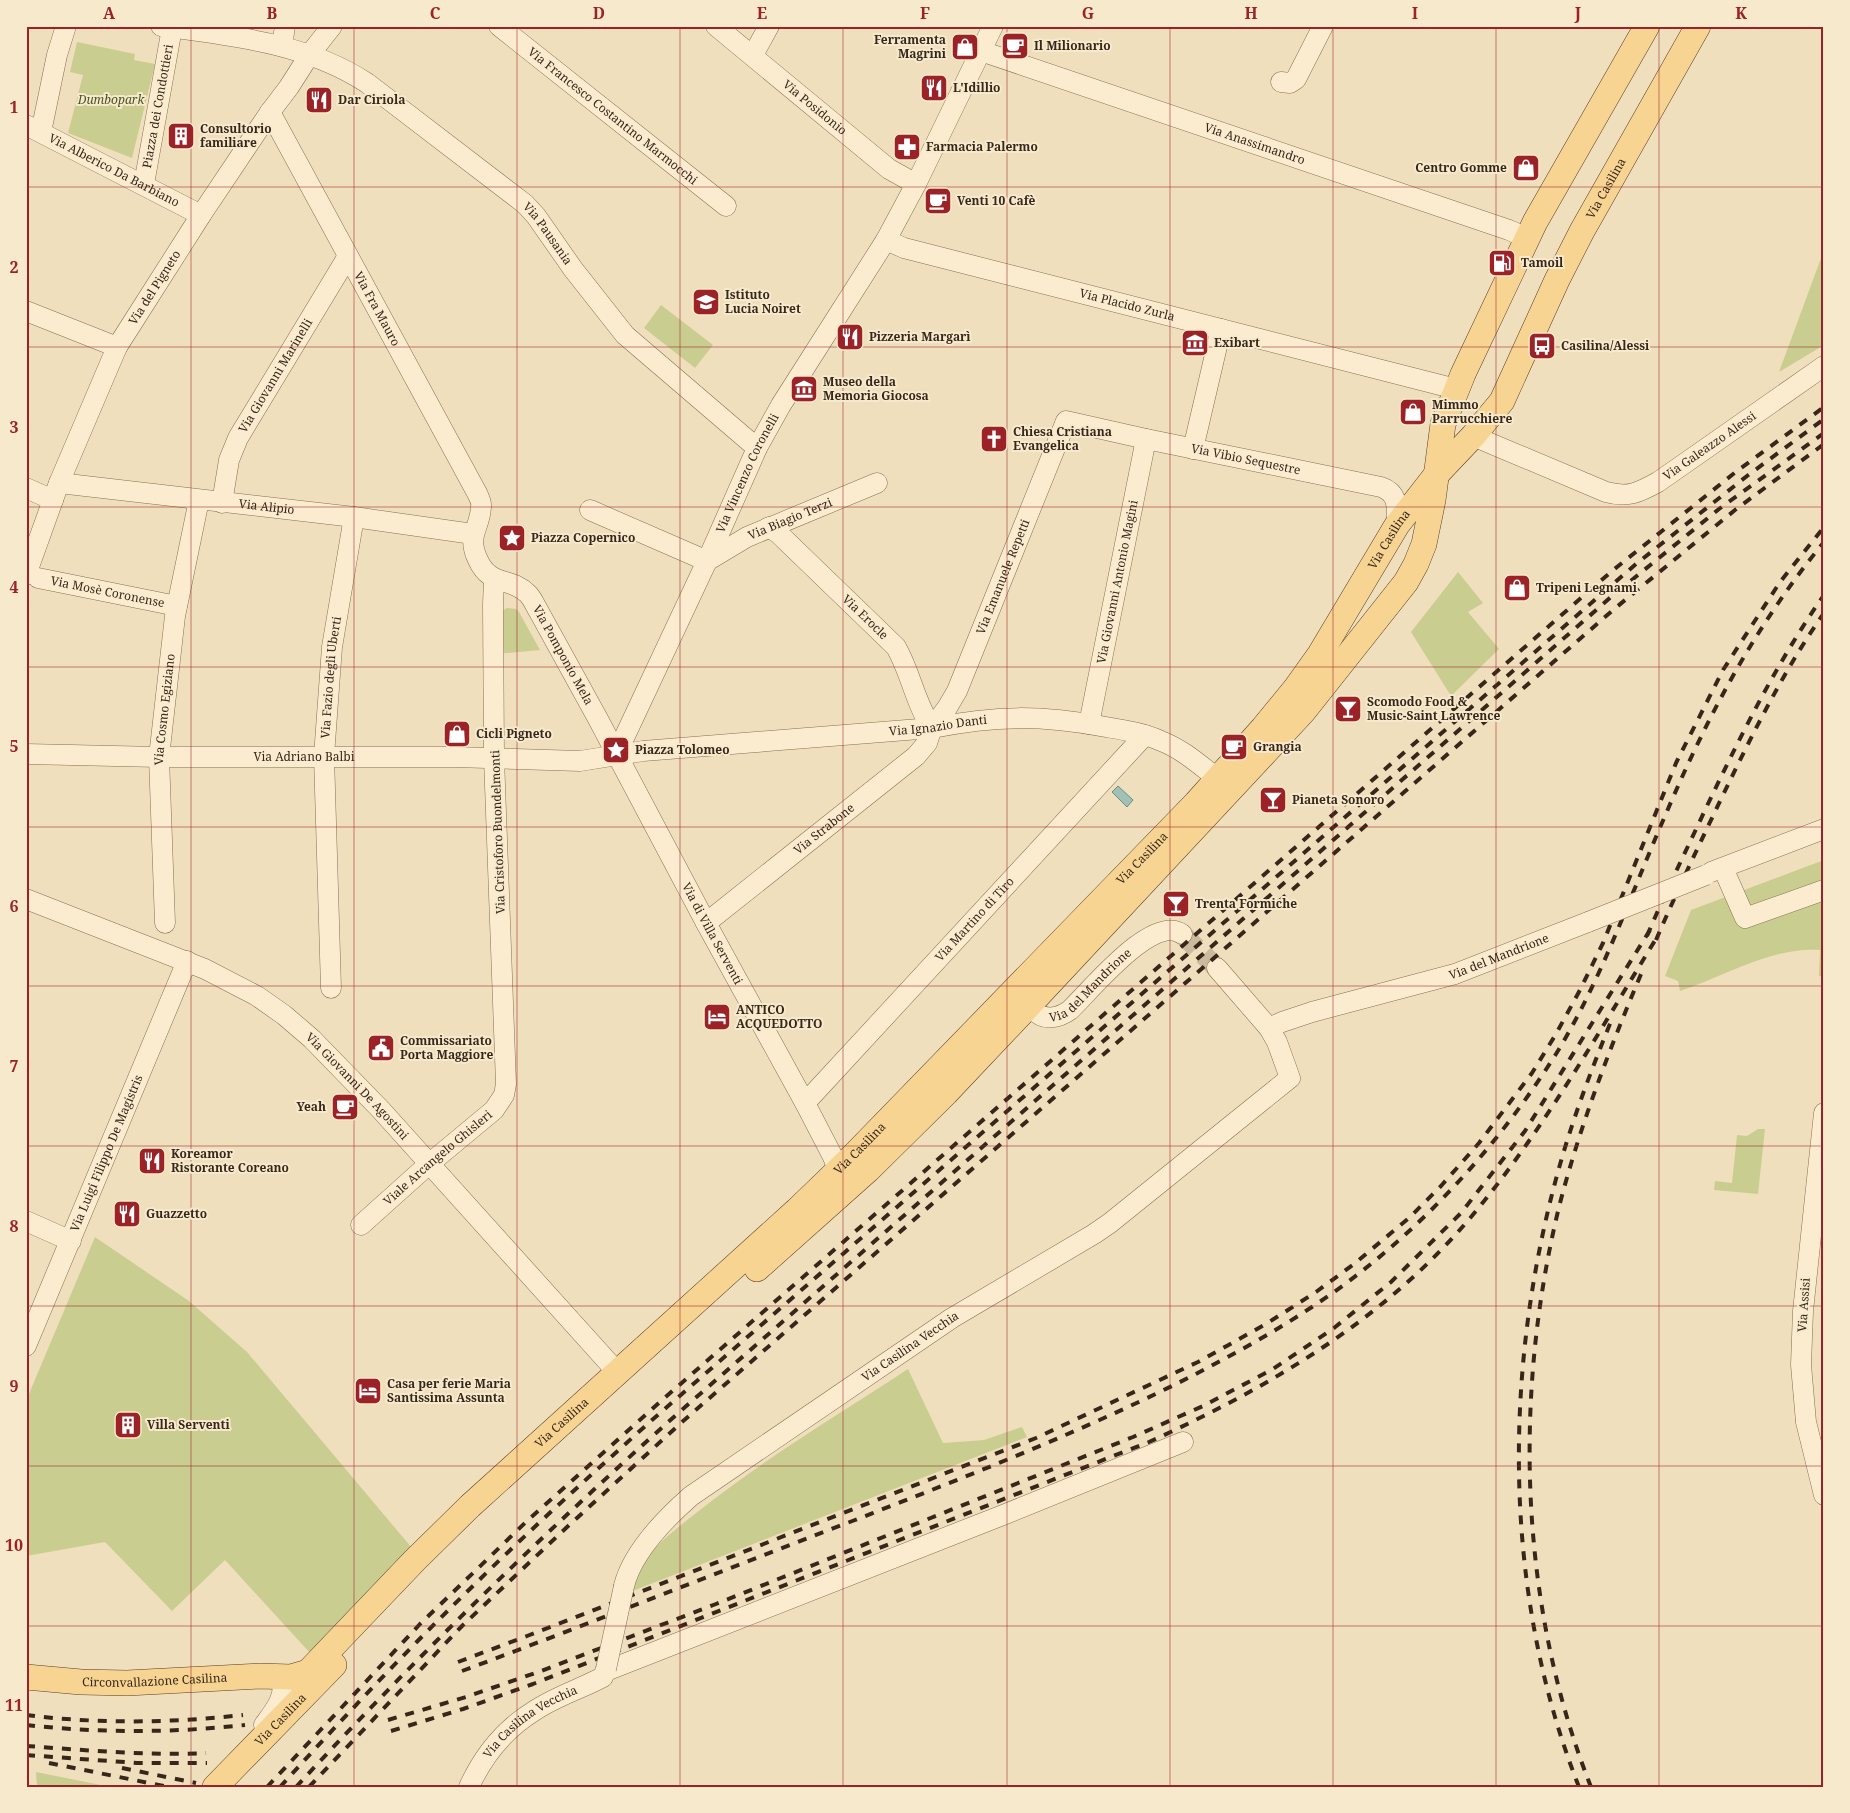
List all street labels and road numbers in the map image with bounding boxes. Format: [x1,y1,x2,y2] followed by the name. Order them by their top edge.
[138,43,177,169] street label: Piazza dei Condottieri
[525,43,701,188] street label: Via Francesco Costantino Marmocchi
[779,76,851,139] street label: Via Posidonio
[1202,118,1308,168] street label: Via Anassimandro
[46,129,183,211] street label: Via Alberico Da Barbiano
[1582,154,1630,222] street label: Via Casilina
[519,198,577,268] street label: Via Pausania
[124,247,185,328] street label: Via del Pigneto
[350,268,405,349] street label: Via Fra Mauro
[1078,284,1177,325] street label: Via Placido Zurla
[234,315,316,436] street label: Via Giovanni Marinelli
[1659,407,1759,484] street label: Via Galeazzo Alessi
[712,410,783,535] street label: Via Vincenzo Coronelli
[1190,439,1302,478] street label: Via Vibio Sequestre
[745,494,835,544] street label: Via Biagio Terzi
[238,495,296,518] street label: Via Alipio
[1092,498,1142,665] street label: Via Giovanni Antonio Magini
[1364,506,1414,572] street label: Via Casilina
[972,516,1034,637] street label: Via Emanuele Repetti
[49,572,166,611] street label: Via Mosè Coronense
[839,591,892,643] street label: Via Erocle
[529,602,598,708] street label: Via Pomponio Mela
[316,615,345,739] street label: Via Fazio degli Uberti
[150,653,179,766] street label: Via Cosmo Egiziano
[888,711,988,739] street label: Via Ignazio Danti
[253,748,355,765] street label: Via Adriano Balbi
[486,750,509,914] street label: Via Cristoforo Buondelmonti
[790,799,858,858] street label: Via Strabone
[1112,828,1172,888] street label: Via Casilina
[931,873,1018,965] street label: Via Martino di Tiro
[678,880,747,987] street label: Via di Villa Serventi
[1447,929,1551,983] street label: Via del Mandrione
[1048,944,1135,1026] street label: Via del Mandrione
[302,1028,413,1143] street label: Via Giovanni De Agostini
[66,1072,147,1234] street label: Via Luigi Filippo De Magistris
[379,1106,496,1209] street label: Viale Arcangelo Ghisleri
[830,1118,889,1178] street label: Via Casilina
[1793,1277,1814,1333] street label: Via Assisi
[858,1307,962,1385] street label: Via Casilina Vecchia
[531,1393,592,1451] street label: Via Casilina
[82,1669,228,1691] street label: Circonvallazione Casilina
[479,1681,580,1761] street label: Via Casilina Vecchia
[251,1689,310,1749] street label: Via Casilina

